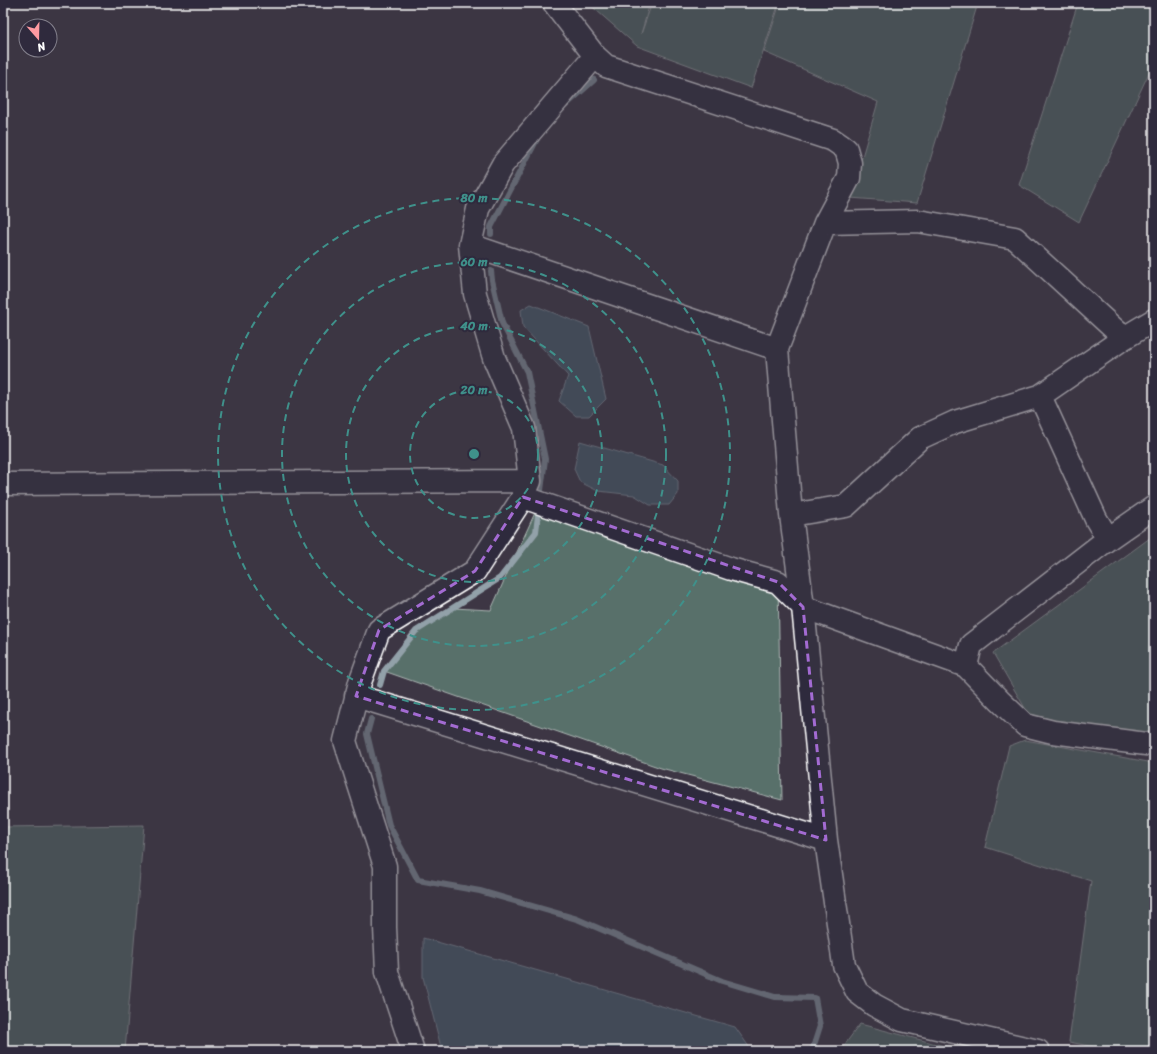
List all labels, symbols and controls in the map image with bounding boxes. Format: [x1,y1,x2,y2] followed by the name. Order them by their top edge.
[18,18,58,58] north arrow
[34,36,49,57] text: N
[459,187,488,209] text: 80 m
[460,251,488,273] text: 60 m
[459,315,488,337] text: 40 m
[460,379,488,401] text: 20 m
[467,447,481,461] centre of rings

